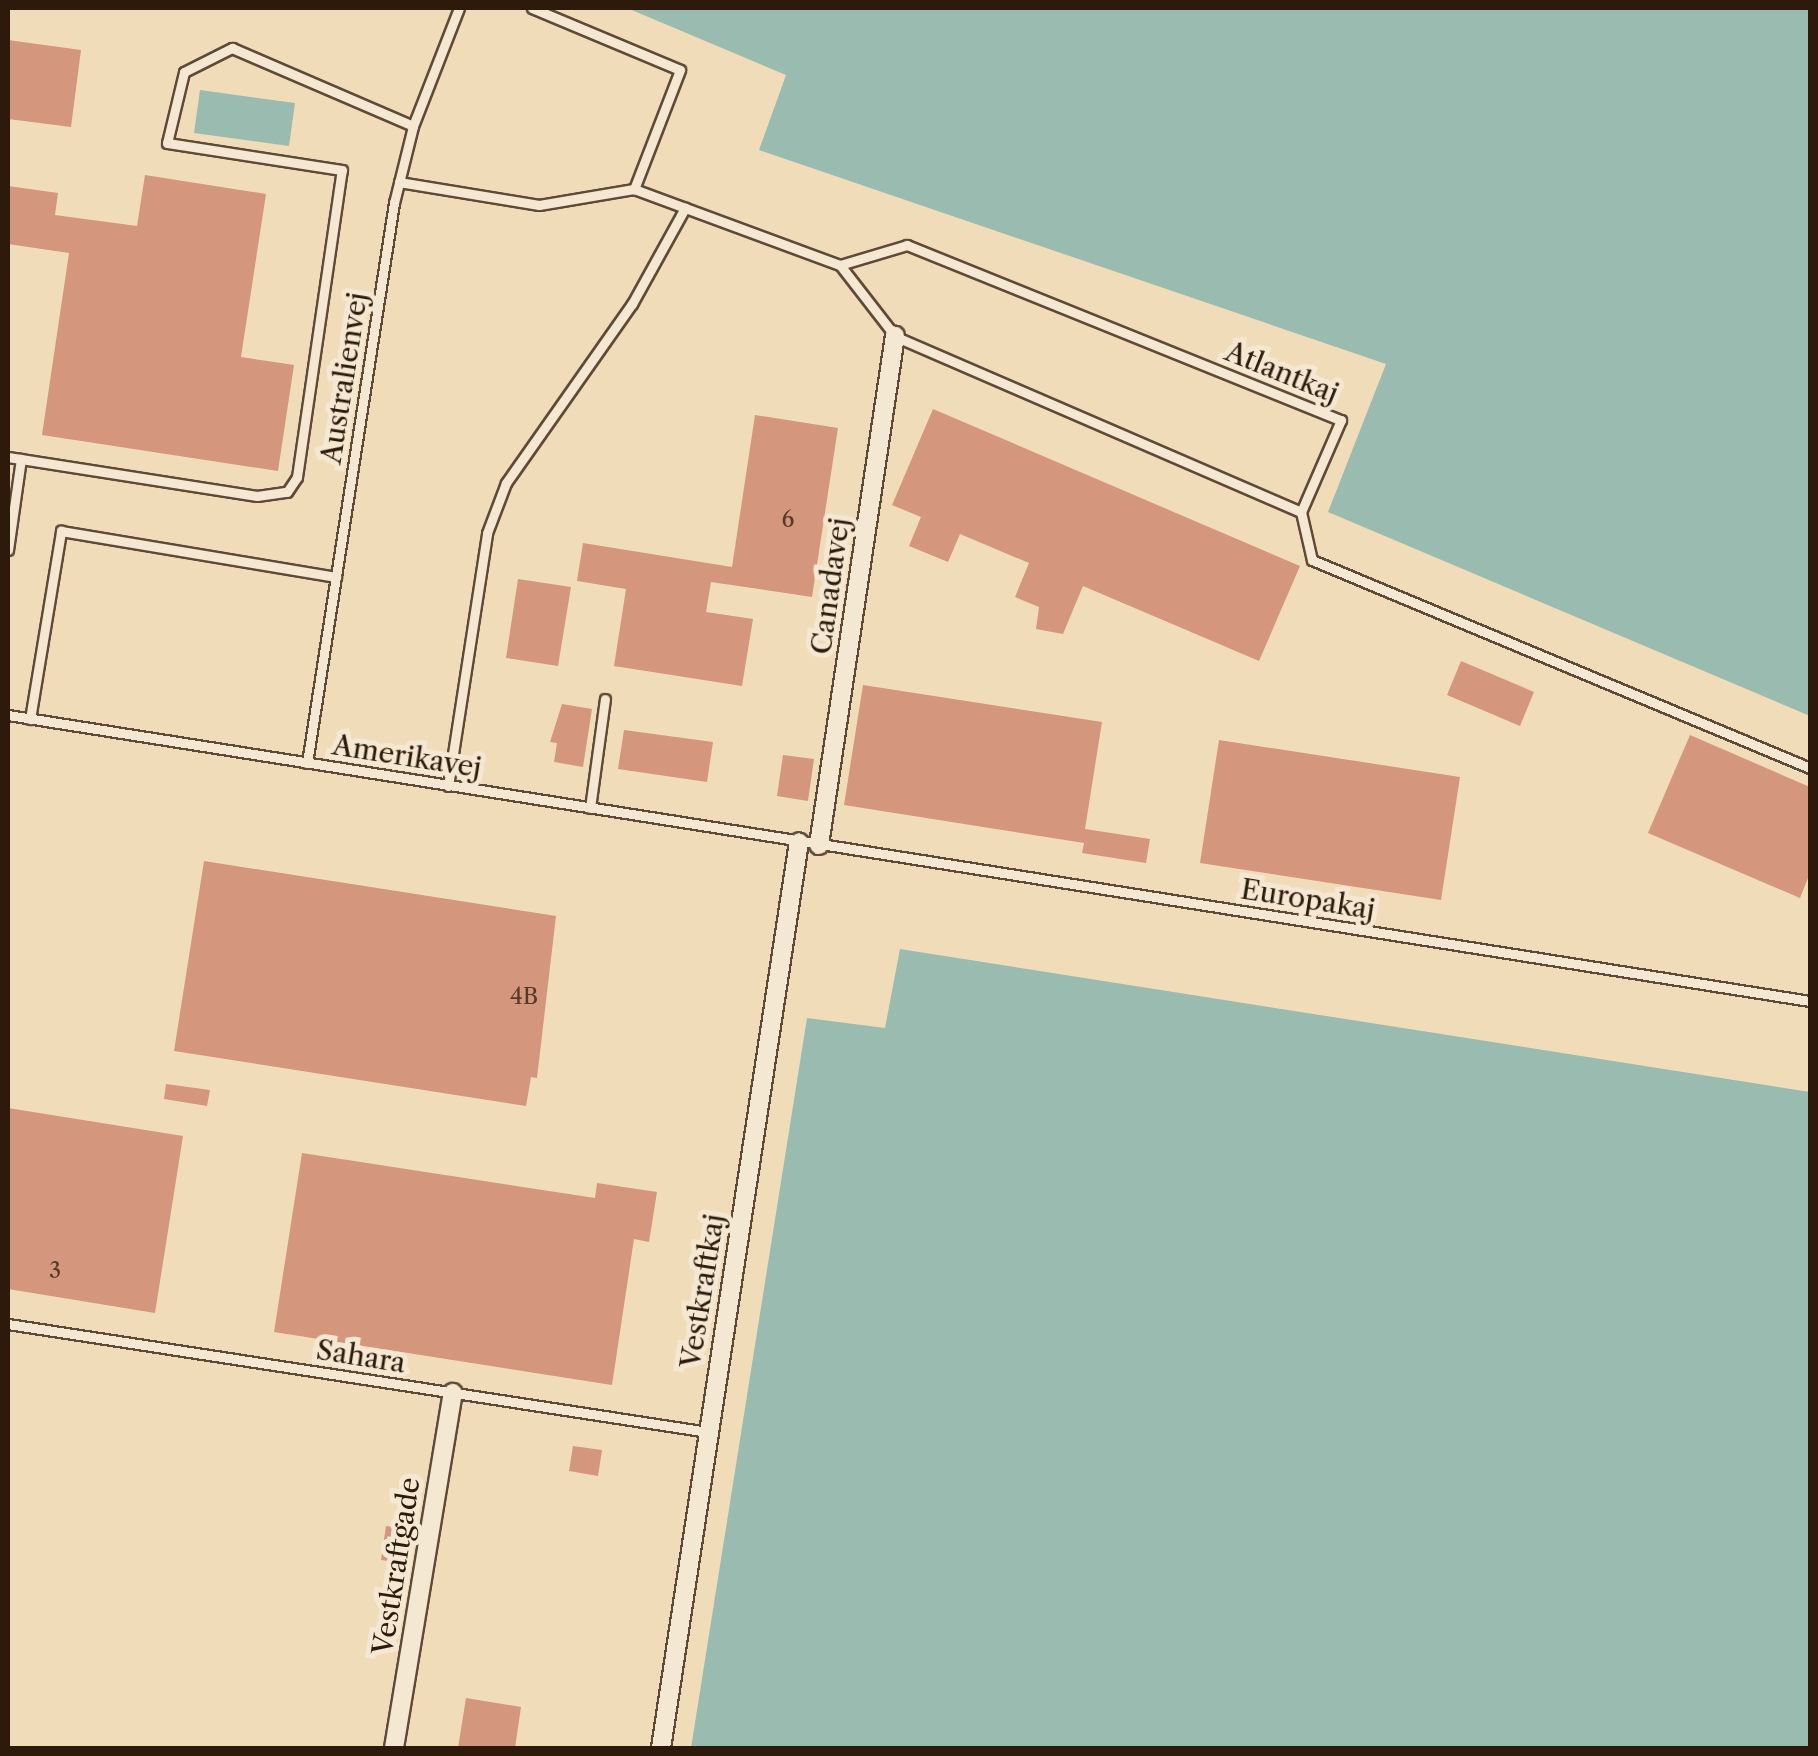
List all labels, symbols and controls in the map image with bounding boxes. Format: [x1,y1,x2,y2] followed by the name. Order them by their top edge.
[314,290,374,466] street label: Australienvej
[1220,334,1344,410] street label: Atlantkaj
[782,507,794,533] house number: 6
[804,515,856,657] street label: Canadavej
[330,728,484,784] street label: Amerikavej
[1238,872,1378,926] street label: Europakaj
[510,984,538,1010] house number: 4B
[673,1212,731,1370] street label: Vestkraftkaj
[49,1258,61,1284] house number: 3
[314,1332,408,1380] street label: Sahara
[365,1475,427,1657] street label: Vestkraftgade

